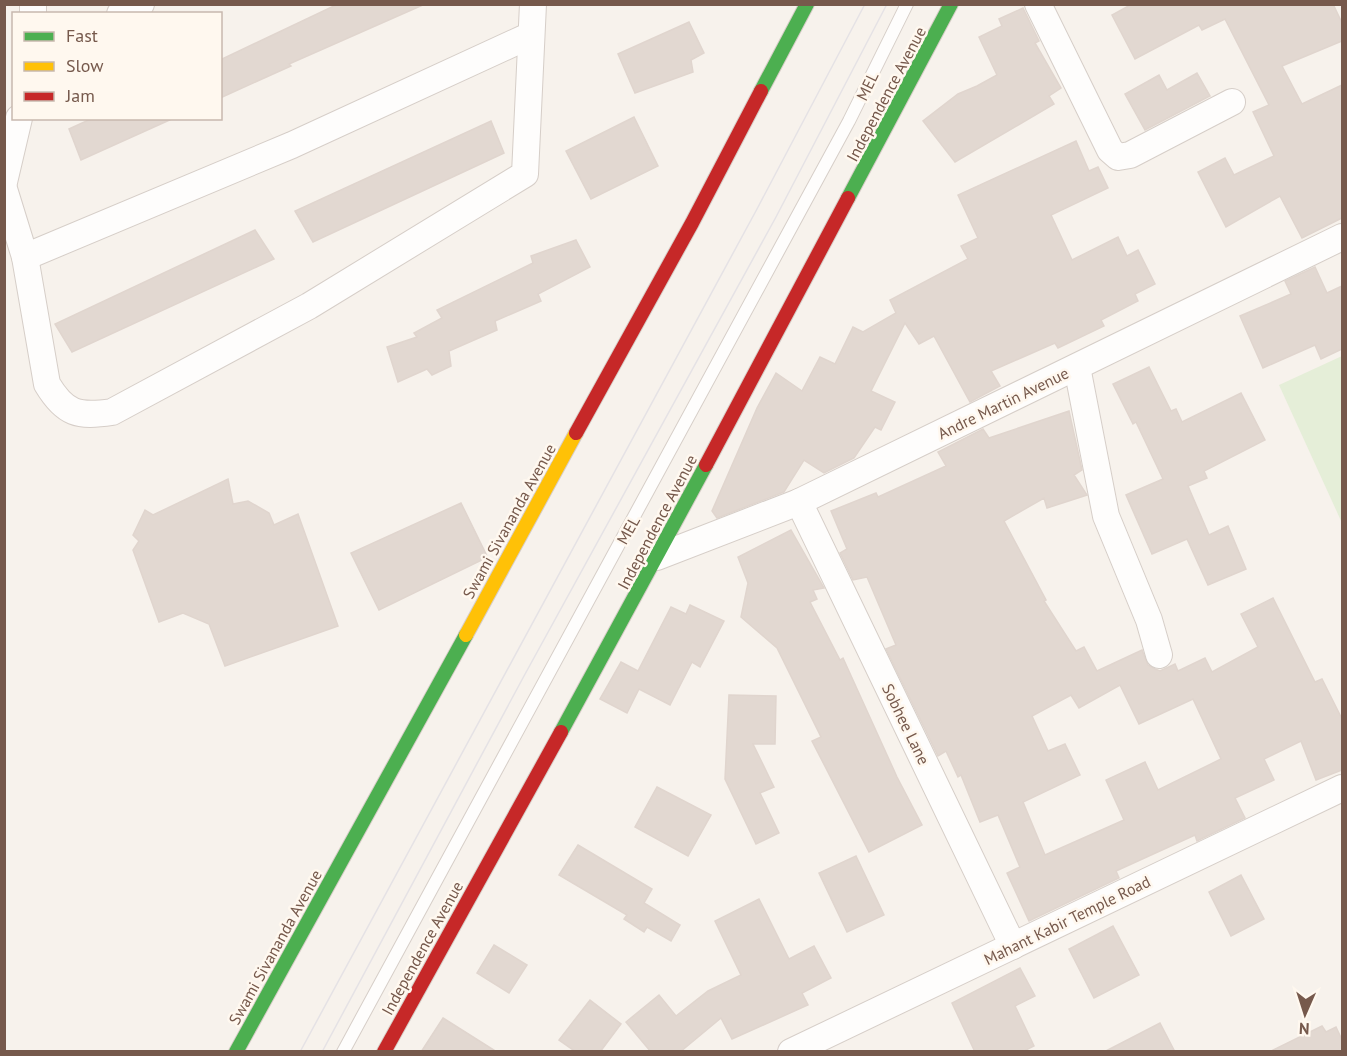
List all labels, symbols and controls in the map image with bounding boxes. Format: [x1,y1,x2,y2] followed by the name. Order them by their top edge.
[12,12,222,120] legend
[842,23,930,165] street label: Independence Avenue
[66,24,98,47] text: Fast
[66,54,104,77] text: Slow
[852,68,882,104] street label: MEL
[65,84,95,107] text: Jam
[934,363,1072,443] street label: Andre Martin Avenue
[458,440,560,602] street label: Swami Sivananda Avenue
[613,451,701,593] street label: Independence Avenue
[612,512,644,548] street label: MEL
[878,680,934,768] street label: Sobhee Lane
[224,866,326,1028] street label: Swami Sivananda Avenue
[981,871,1153,969] street label: Mahant Kabir Temple Road
[377,878,467,1018] street label: Independence Avenue
[1275,984,1335,1044] north arrow
[1298,1019,1310,1039] text: N

